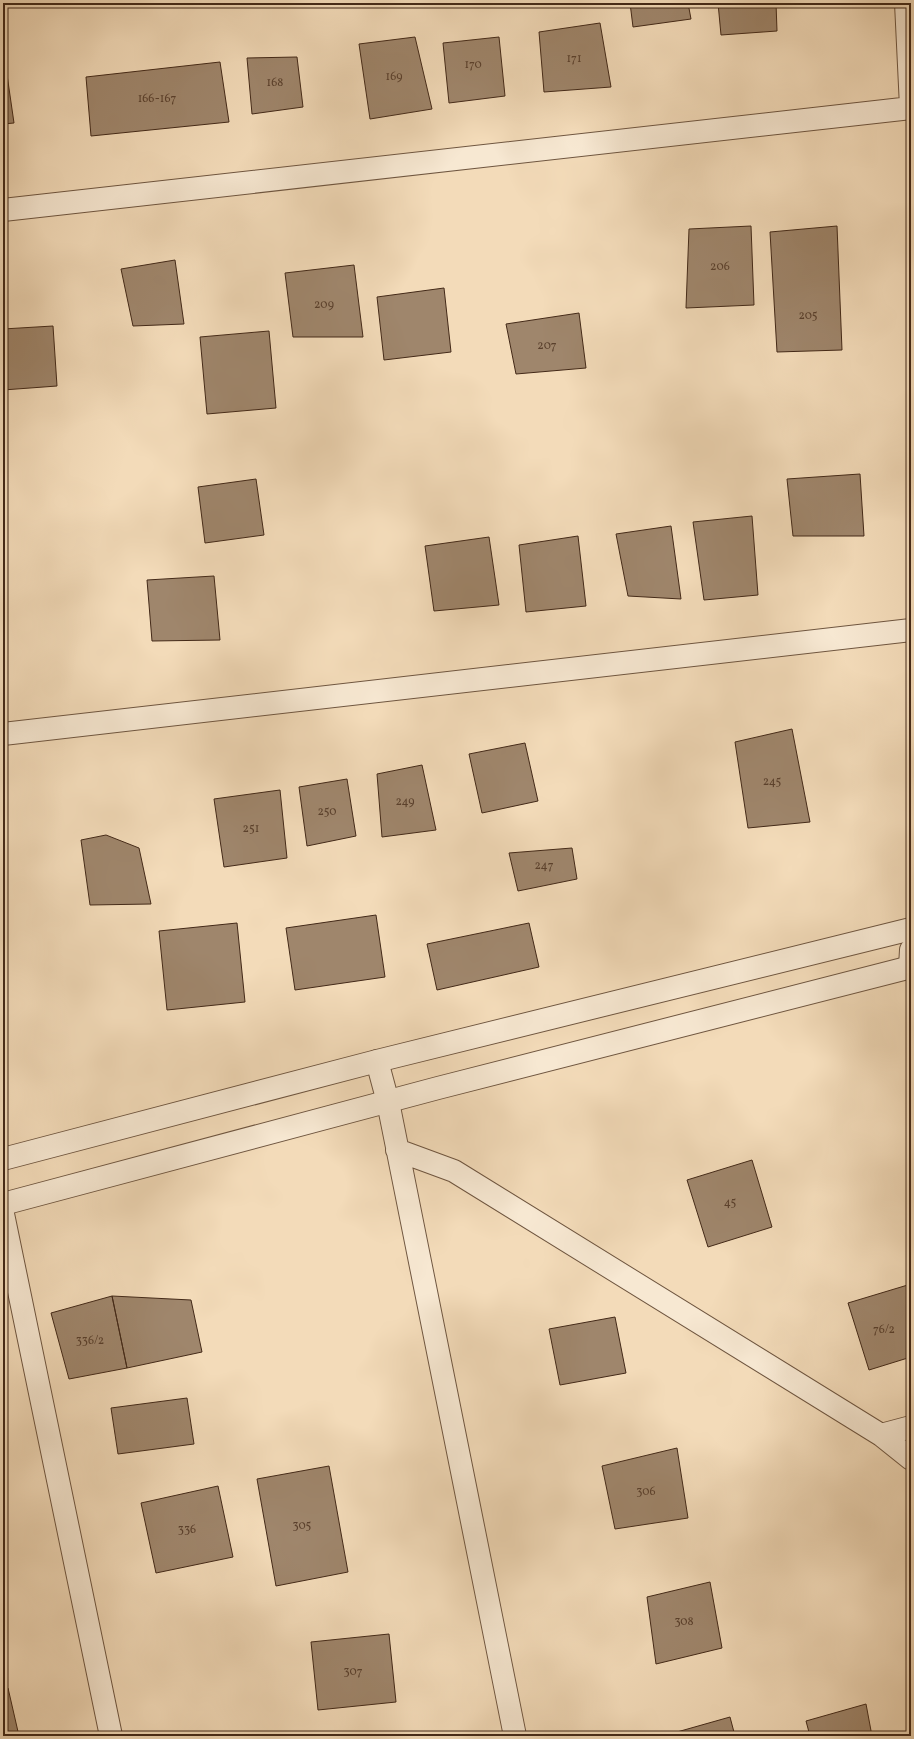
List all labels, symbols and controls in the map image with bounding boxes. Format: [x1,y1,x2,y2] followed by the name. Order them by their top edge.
[566,51,582,67] house number: 171
[464,57,482,73] house number: 170
[386,69,402,85] house number: 169
[267,75,283,91] house number: 168
[138,91,177,107] house number: 166-167
[710,259,730,275] house number: 206
[314,297,334,313] house number: 209
[798,308,818,324] house number: 205
[537,338,557,354] house number: 207
[763,774,782,790] house number: 245
[395,794,415,810] house number: 249
[317,804,337,820] house number: 250
[243,821,259,837] house number: 251
[534,858,554,874] house number: 247
[724,1195,737,1211] house number: 45
[873,1322,895,1338] house number: 76/2
[76,1333,104,1349] house number: 336/2
[636,1484,656,1500] house number: 306
[293,1518,312,1534] house number: 305
[178,1522,196,1538] house number: 336
[674,1614,694,1630] house number: 308
[344,1664,363,1680] house number: 307

